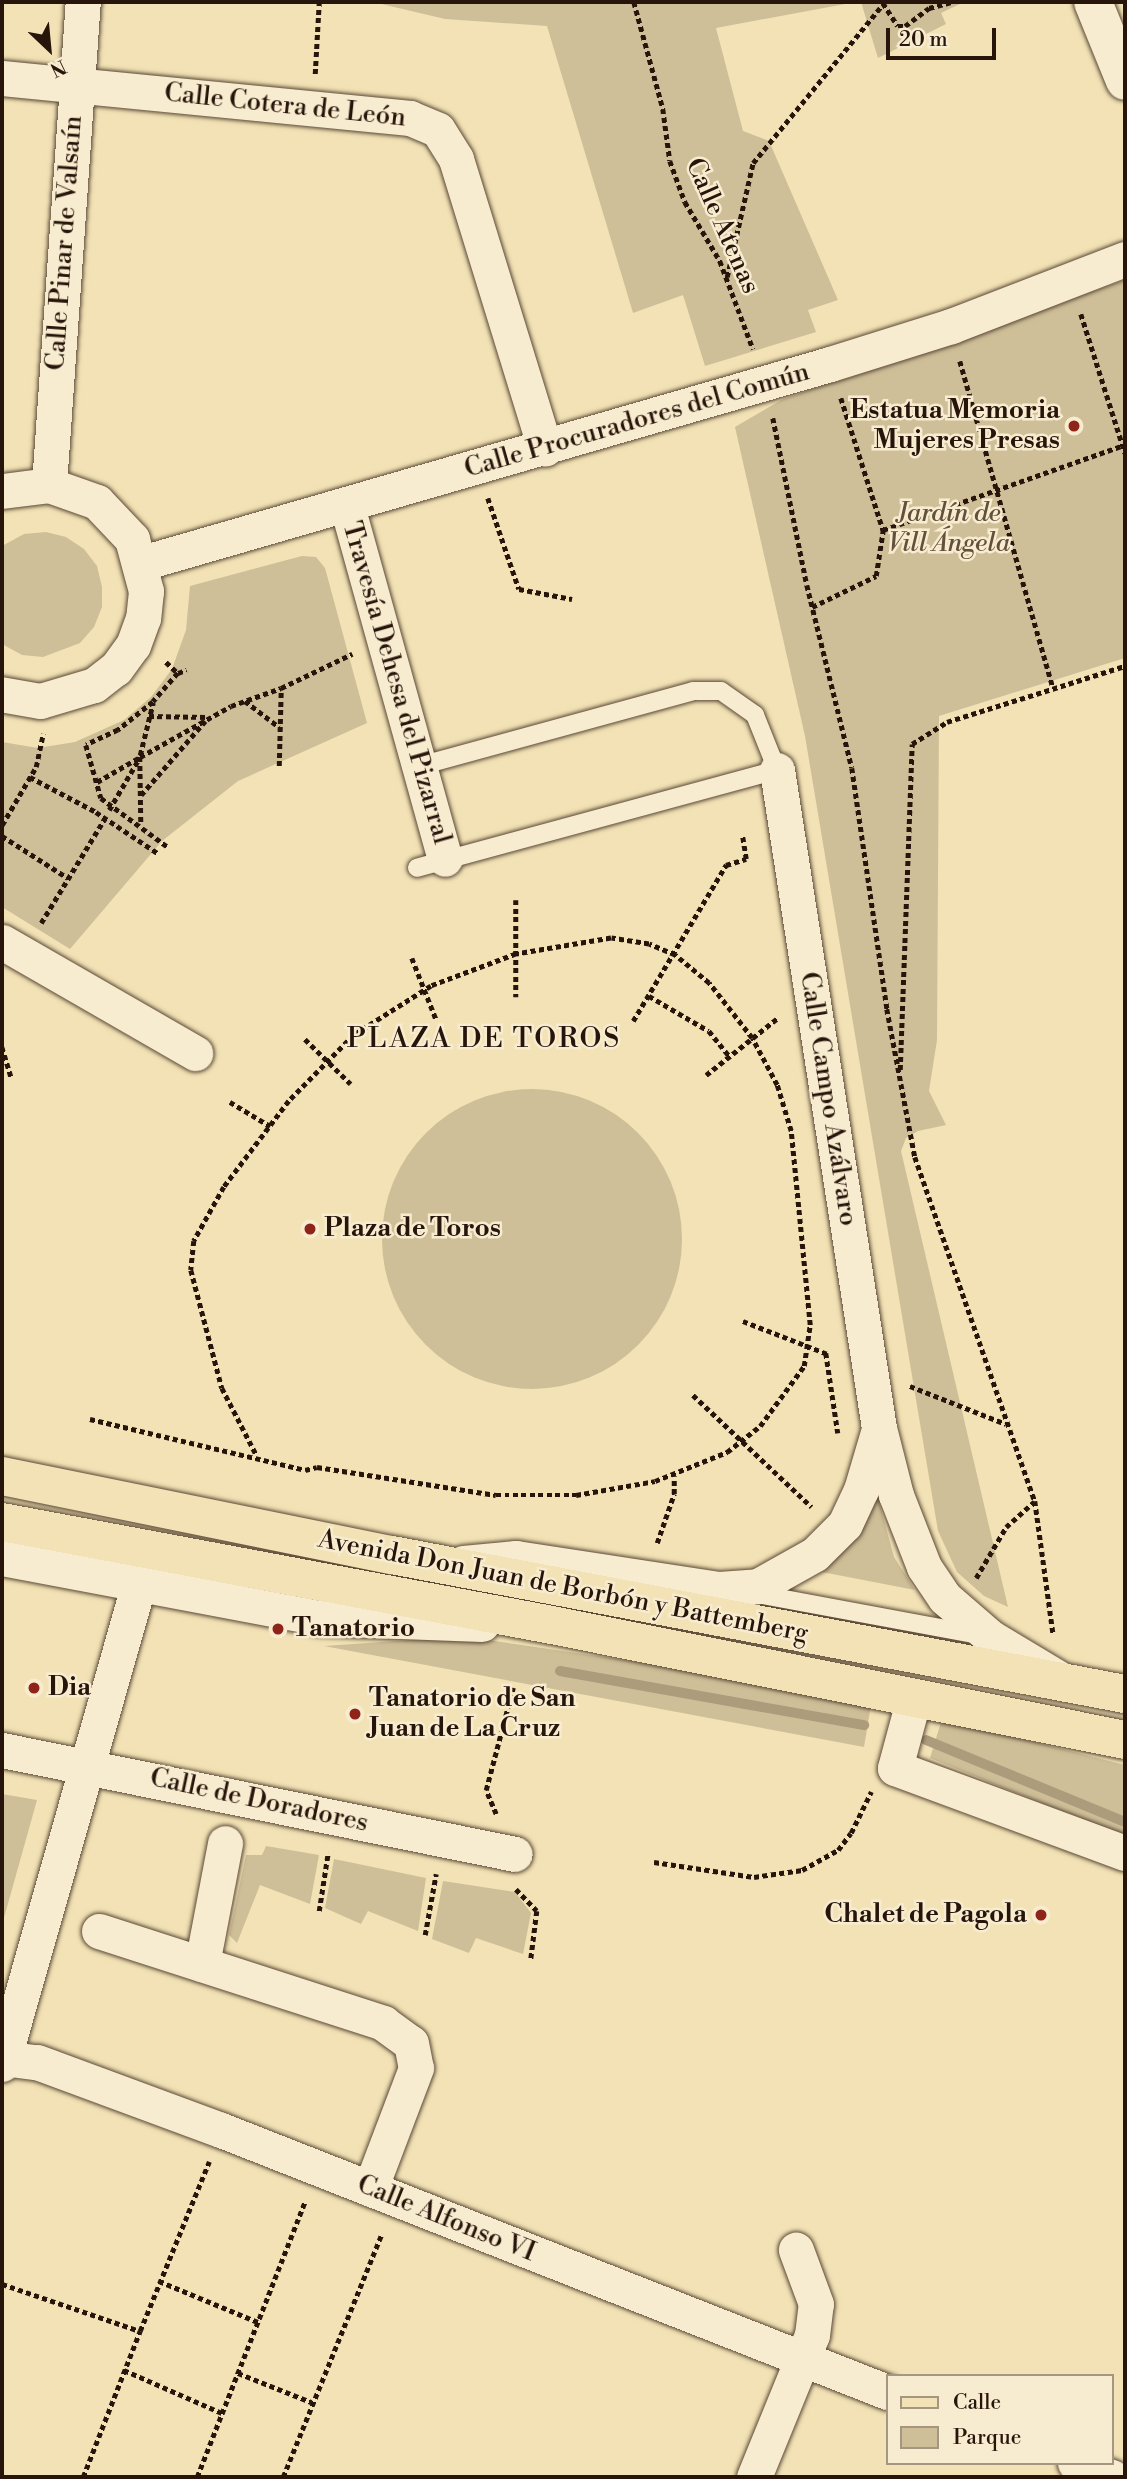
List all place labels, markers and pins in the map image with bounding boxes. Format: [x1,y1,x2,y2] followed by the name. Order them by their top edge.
[850,395,1060,457] place label: Estatua Memoria Mujeres Presas
[1066,418,1082,434] marker: Estatua Memoria Mujeres Presas
[324,1213,501,1245] place label: Plaza de Toros
[302,1221,318,1237] marker: Plaza de Toros
[292,1613,415,1645] place label: Tanatorio
[270,1621,286,1637] marker: Tanatorio
[48,1672,91,1704] place label: Dia
[26,1680,42,1696] marker: Dia
[369,1683,575,1744] place label: Tanatorio de San Juan de La Cruz
[347,1706,363,1722] marker: Tanatorio de San Juan de La Cruz
[824,1899,1027,1931] place label: Chalet de Pagola
[1033,1907,1049,1923] marker: Chalet de Pagola

